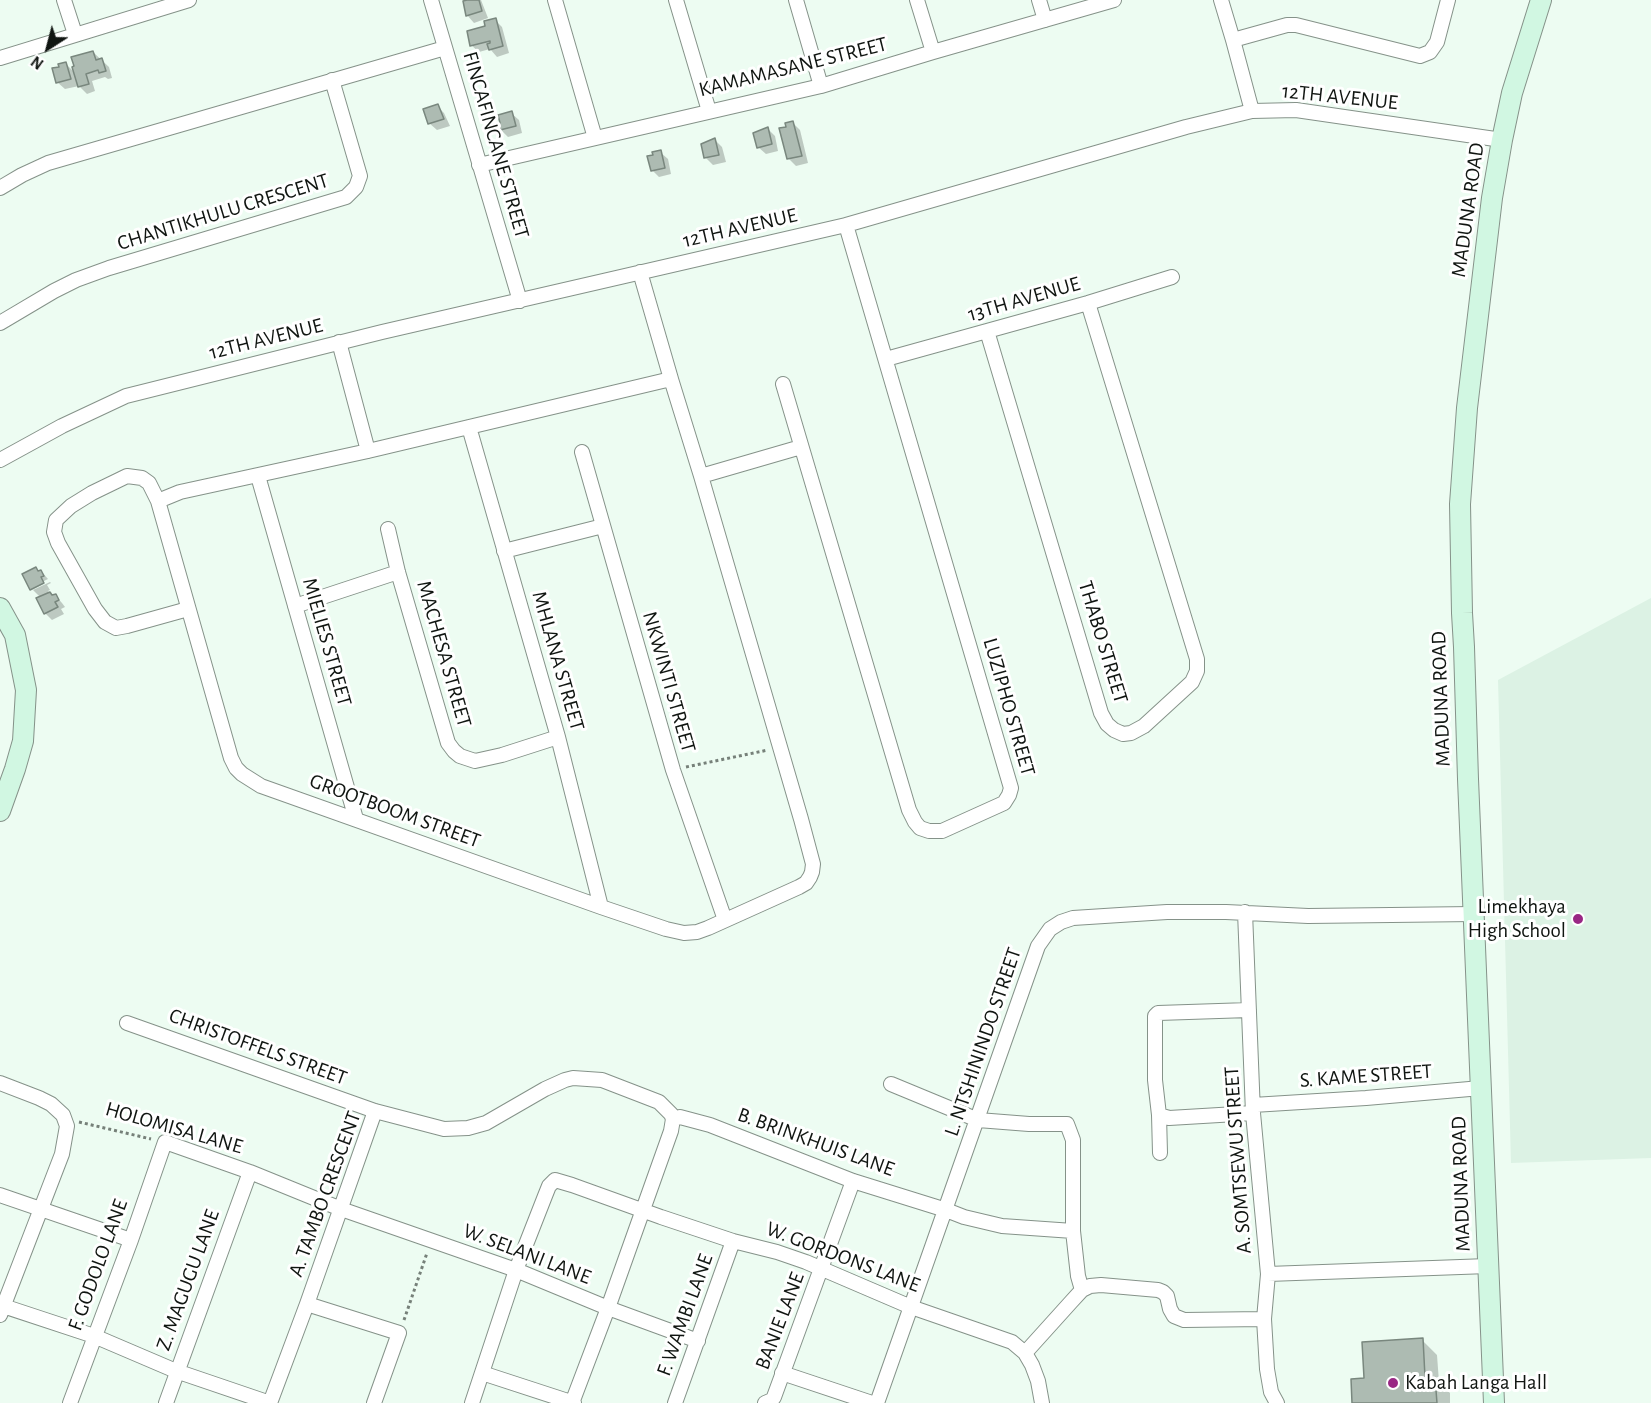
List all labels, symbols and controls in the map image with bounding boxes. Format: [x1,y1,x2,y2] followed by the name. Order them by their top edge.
[18,18,78,78] north arrow
[696,31,890,103] street label: KAMAMASANE STREET
[457,48,535,242] street label: FINCAFINCANE STREET
[28,53,47,72] text: N
[1281,78,1399,116] street label: 12TH AVENUE
[1446,141,1490,279] street label: MADUNA ROAD
[114,168,332,256] street label: CHANTIKHULU CRESCENT
[681,203,799,253] street label: 12TH AVENUE
[965,271,1083,327] street label: 13TH AVENUE
[207,313,325,365] street label: 12TH AVENUE
[297,575,357,709] street label: MIELIES STREET
[411,578,477,730] street label: MACHESA STREET
[1072,578,1134,706] street label: THABO STREET
[526,588,590,734] street label: MHLANA STREET
[637,609,701,755] street label: NKWINTI STREET
[1426,631,1456,767] street label: MADUNA ROAD
[977,635,1041,779] street label: LUZIPHO STREET
[306,768,484,854] street label: GROOTBOOM STREET
[1468,894,1566,944] place label: Limekhaya High School
[1571,912,1585,926] marker: Limekhaya High School
[939,944,1027,1140] street label: L. NTSHININDO STREET
[166,1003,350,1091] street label: CHRISTOFFELS STREET
[1299,1059,1433,1093] street label: S. KAME STREET
[1219,1066,1257,1254] street label: A. SOMTSEWU STREET
[102,1096,246,1160] street label: HOLOMISA LANE
[734,1102,898,1182] street label: B. BRINKHUIS LANE
[283,1108,367,1280] street label: A. TAMBO CRESCENT
[1446,1116,1476,1252] street label: MADUNA ROAD
[63,1196,133,1334] street label: F. GODOLO LANE
[151,1206,225,1354] street label: Z. MAGUGU LANE
[763,1216,923,1298] street label: W. GORDONS LANE
[460,1218,594,1290] street label: W. SELANI LANE
[651,1251,719,1379] street label: F. WAMBI LANE
[750,1269,810,1373] street label: BANIE LANE
[1405,1370,1547,1396] place label: Kabah Langa Hall
[1386,1376,1400,1390] marker: Kabah Langa Hall

